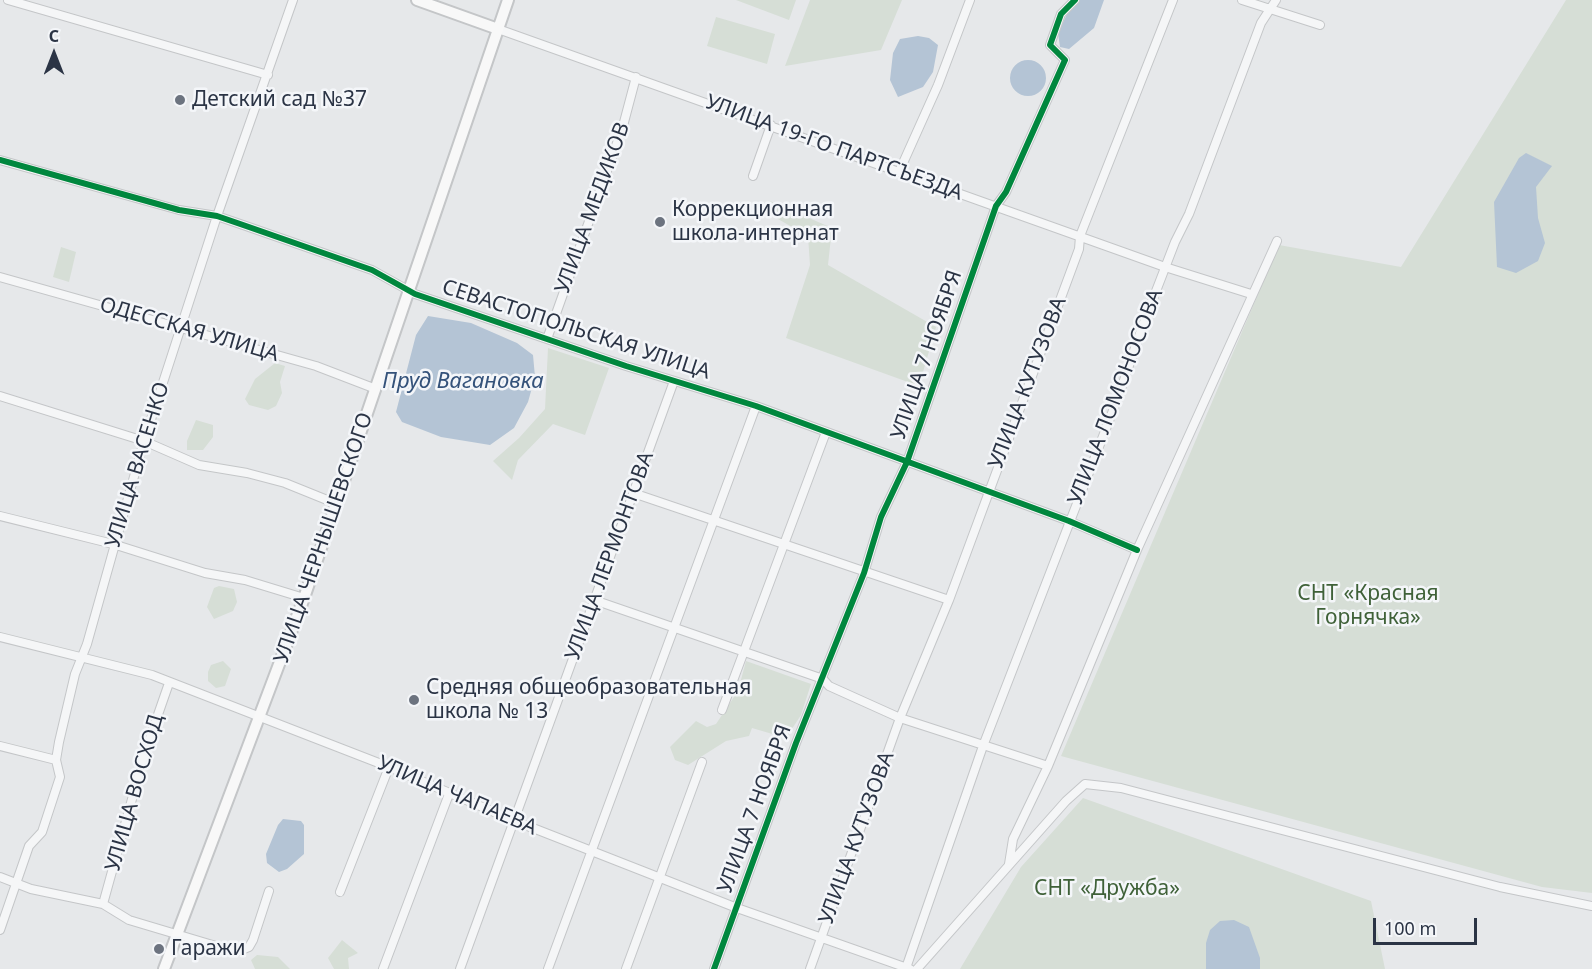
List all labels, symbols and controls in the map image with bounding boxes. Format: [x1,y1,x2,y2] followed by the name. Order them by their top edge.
[24,24,84,84] north arrow
[49,25,59,47] text: С
[192,87,367,113] place label: Детский сад №37
[702,90,966,206] street label: УЛИЦА 19-ГО ПАРТСЪЕЗДА
[173,93,187,107] marker: Детский сад №37
[550,119,636,297] street label: УЛИЦА МЕДИКОВ
[672,197,839,247] place label: Коррекционная школа-интернат
[653,215,667,229] marker: Коррекционная школа-интернат
[886,267,968,443] street label: УЛИЦА 7 НОЯБРЯ
[439,275,713,385] street label: СЕВАСТОПОЛЬСКАЯ УЛИЦА
[1063,285,1169,509] street label: УЛИЦА ЛОМОНОСОВА
[97,292,281,368] street label: ОДЕССКАЯ УЛИЦА
[984,294,1072,472] street label: УЛИЦА КУТУЗОВА
[382,369,544,395] water label: Пруд Вагановка
[101,379,175,551] street label: УЛИЦА ВАСЕНКО
[269,409,379,667] street label: УЛИЦА ЧЕРНЫШЕВСКОГО
[561,448,659,664] street label: УЛИЦА ЛЕРМОНТОВА
[1297,581,1439,631] park label: СНТ «Красная Горнячка»
[426,675,751,725] place label: Средняя общеобразовательная школа № 13
[407,693,421,707] marker: Средняя общеобразовательная школа № 13
[101,712,169,874] street label: УЛИЦА ВОСХОД
[713,721,797,897] street label: УЛИЦА 7 НОЯБРЯ
[814,748,900,928] street label: УЛИЦА КУТУЗОВА
[373,751,541,841] street label: УЛИЦА ЧАПАЕВА
[1034,876,1180,902] park label: СНТ «Дружба»
[1376,906,1480,944] scale bar
[1384,916,1436,940] text: 100 m
[171,936,246,962] place label: Гаражи
[152,942,166,956] marker: Гаражи

